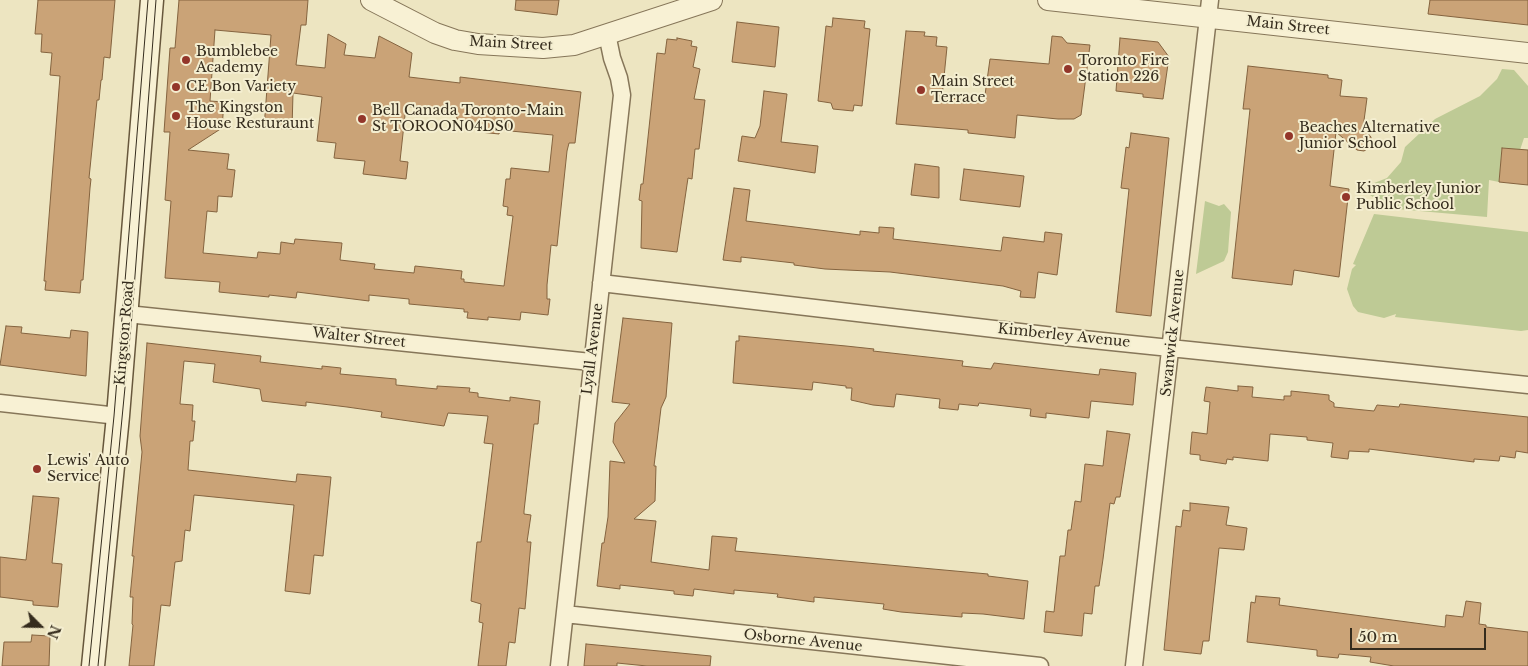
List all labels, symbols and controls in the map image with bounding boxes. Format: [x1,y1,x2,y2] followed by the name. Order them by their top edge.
[1246,13,1330,39] street label: Main Street
[469,33,553,55] street label: Main Street
[196,44,278,76] place label: Bumblebee Academy
[1078,53,1169,85] place label: Toronto Fire Station 226
[180,54,192,66] marker: Bumblebee Academy
[1062,63,1074,75] marker: Toronto Fire Station 226
[931,74,1015,106] place label: Main Street Terrace
[186,79,296,95] place label: CE Bon Variety
[170,81,182,93] marker: CE Bon Variety
[915,84,927,96] marker: Main Street Terrace
[186,100,314,132] place label: The Kingston House Resturaunt
[372,103,564,136] place label: Bell Canada Toronto-Main St TOROON04DS0
[170,110,182,122] marker: The Kingston House Resturaunt
[356,113,368,125] marker: Bell Canada Toronto-Main St TOROON04DS0
[1299,120,1440,152] place label: Beaches Alternative Junior School
[1283,130,1295,142] marker: Beaches Alternative Junior School
[1356,181,1481,213] place label: Kimberley Junior Public School
[1340,191,1352,203] marker: Kimberley Junior Public School
[1158,269,1188,397] street label: Swanwick Avenue
[112,280,138,386] street label: Kingston Road
[579,302,607,396] street label: Lyall Avenue
[997,321,1131,351] street label: Kimberley Avenue
[312,325,406,351] street label: Walter Street
[47,453,129,486] place label: Lewis' Auto Service
[31,463,43,475] marker: Lewis' Auto Service
[15,601,65,651] north arrow
[1353,618,1489,650] scale bar
[43,622,65,641] text: N
[743,626,863,656] street label: Osborne Avenue
[1358,627,1398,646] text: 50 m

